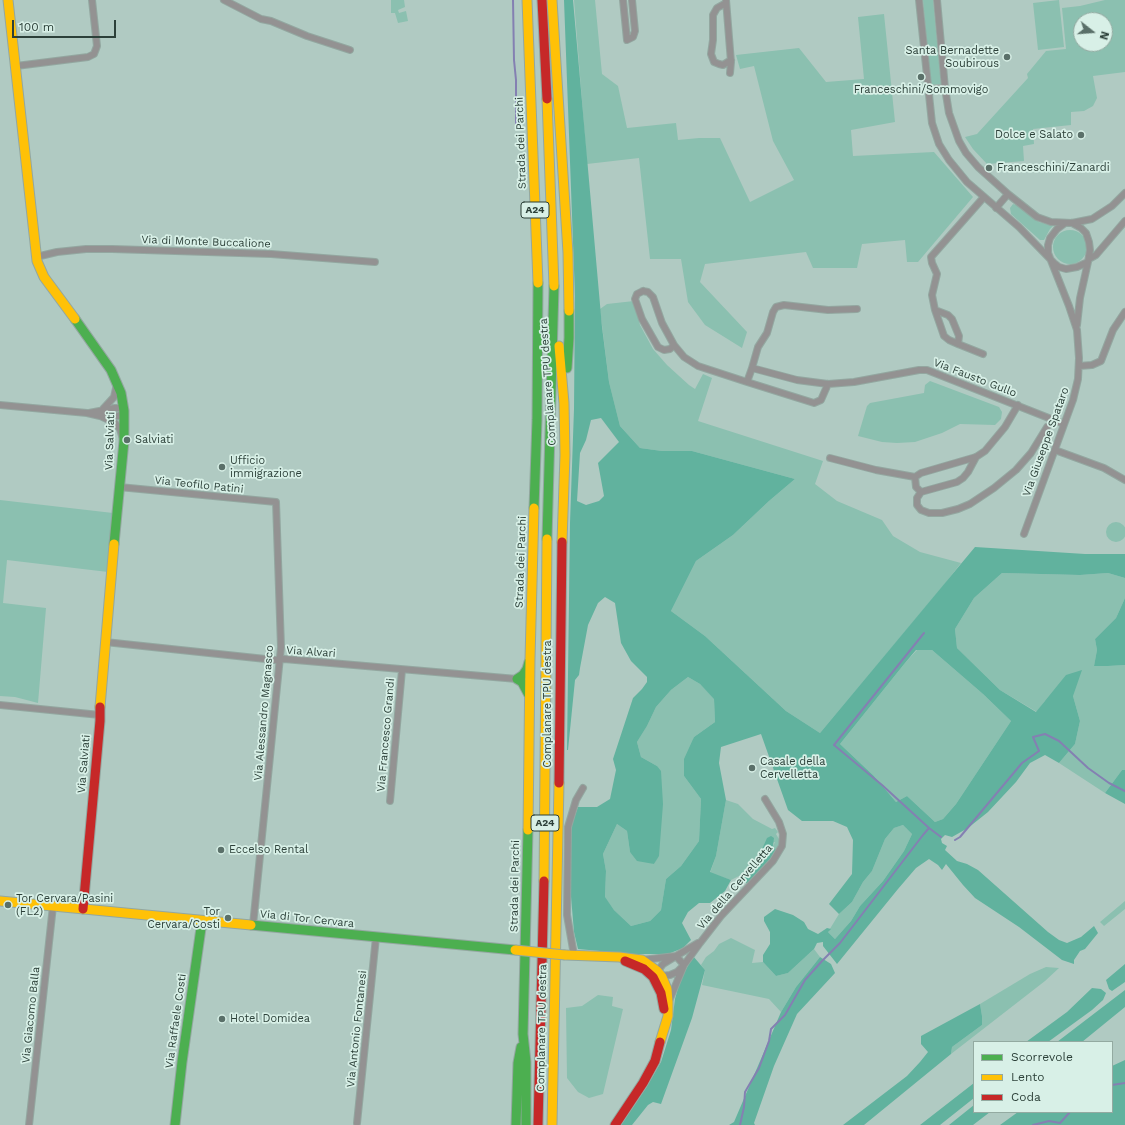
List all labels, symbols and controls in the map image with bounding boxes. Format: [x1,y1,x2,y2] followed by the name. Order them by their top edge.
[14,12,118,38] scale bar
[1073,12,1113,52] north arrow
[19,20,54,34] text: 100 m
[1097,30,1111,41] text: N
[906,44,999,70] place label: Santa Bernadette Soubirous
[1002,52,1012,62] marker: Santa Bernadette Soubirous
[916,72,926,82] marker: Franceschini/Sommovigo
[854,83,988,97] place label: Franceschini/Sommovigo
[513,97,529,189] street label: Strada dei Parchi
[995,128,1073,142] place label: Dolce e Salato
[1076,130,1086,140] marker: Dolce e Salato
[997,161,1110,175] place label: Franceschini/Zanardi
[984,163,994,173] marker: Franceschini/Zanardi
[521,202,549,218] road number: A24
[141,233,271,251] street label: Via di Monte Buccalione
[537,318,559,446] street label: Complanare TPU destra
[932,356,1018,400] street label: Via Fausto Gullo
[1020,386,1072,498] street label: Via Giuseppe Spataro
[102,412,118,470] street label: Via Salviati
[135,433,173,447] place label: Salviati
[122,435,132,445] marker: Salviati
[230,454,302,480] place label: Ufficio immigrazione
[217,462,227,472] marker: Ufficio immigrazione
[154,474,244,496] street label: Via Teofilo Patini
[513,516,529,608] street label: Strada dei Parchi
[541,640,555,768] street label: Complanare TPU destra
[286,644,336,660] street label: Via Alvari
[251,645,277,781] street label: Via Alessandro Magnasco
[374,678,398,792] street label: Via Francesco Grandi
[75,734,93,794] street label: Via Salviati
[760,755,825,781] place label: Casale della Cervelletta
[747,763,757,773] marker: Casale della Cervelletta
[531,815,559,831] road number: A24
[508,840,522,932] street label: Strada dei Parchi
[695,842,775,932] street label: Via della Cervelletta
[229,843,308,857] place label: Eccelso Rental
[216,845,226,855] marker: Eccelso Rental
[16,892,113,918] place label: Tor Cervara/Pasini (FL2)
[3,900,13,910] marker: Tor Cervara/Pasini (FL2)
[147,905,220,931] place label: Tor Cervara/Costi
[259,907,355,931] street label: Via di Tor Cervara
[223,913,233,923] marker: Tor Cervara/Costi
[534,964,550,1092] street label: Complanare TPU destra
[19,966,43,1064] street label: Via Giacomo Balla
[344,970,370,1088] street label: Via Antonio Fontanesi
[163,973,189,1069] street label: Via Raffaele Costi
[230,1012,310,1026] place label: Hotel Domidea
[217,1014,227,1024] marker: Hotel Domidea
[973,1041,1113,1113] legend
[1011,1050,1073,1064] text: Scorrevole
[1011,1070,1045,1084] text: Lento
[1011,1090,1041,1104] text: Coda

